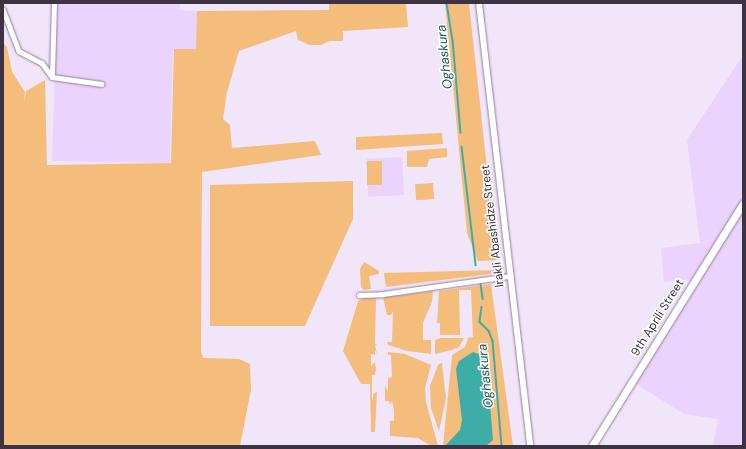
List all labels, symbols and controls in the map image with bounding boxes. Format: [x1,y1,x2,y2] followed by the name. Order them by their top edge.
[434,24,456,90] water label: Oghaskura
[478,164,508,288] street label: Irakli Abashidze Street
[629,277,687,359] street label: 9th Aprili Street
[475,343,497,409] water label: Oghaskura

